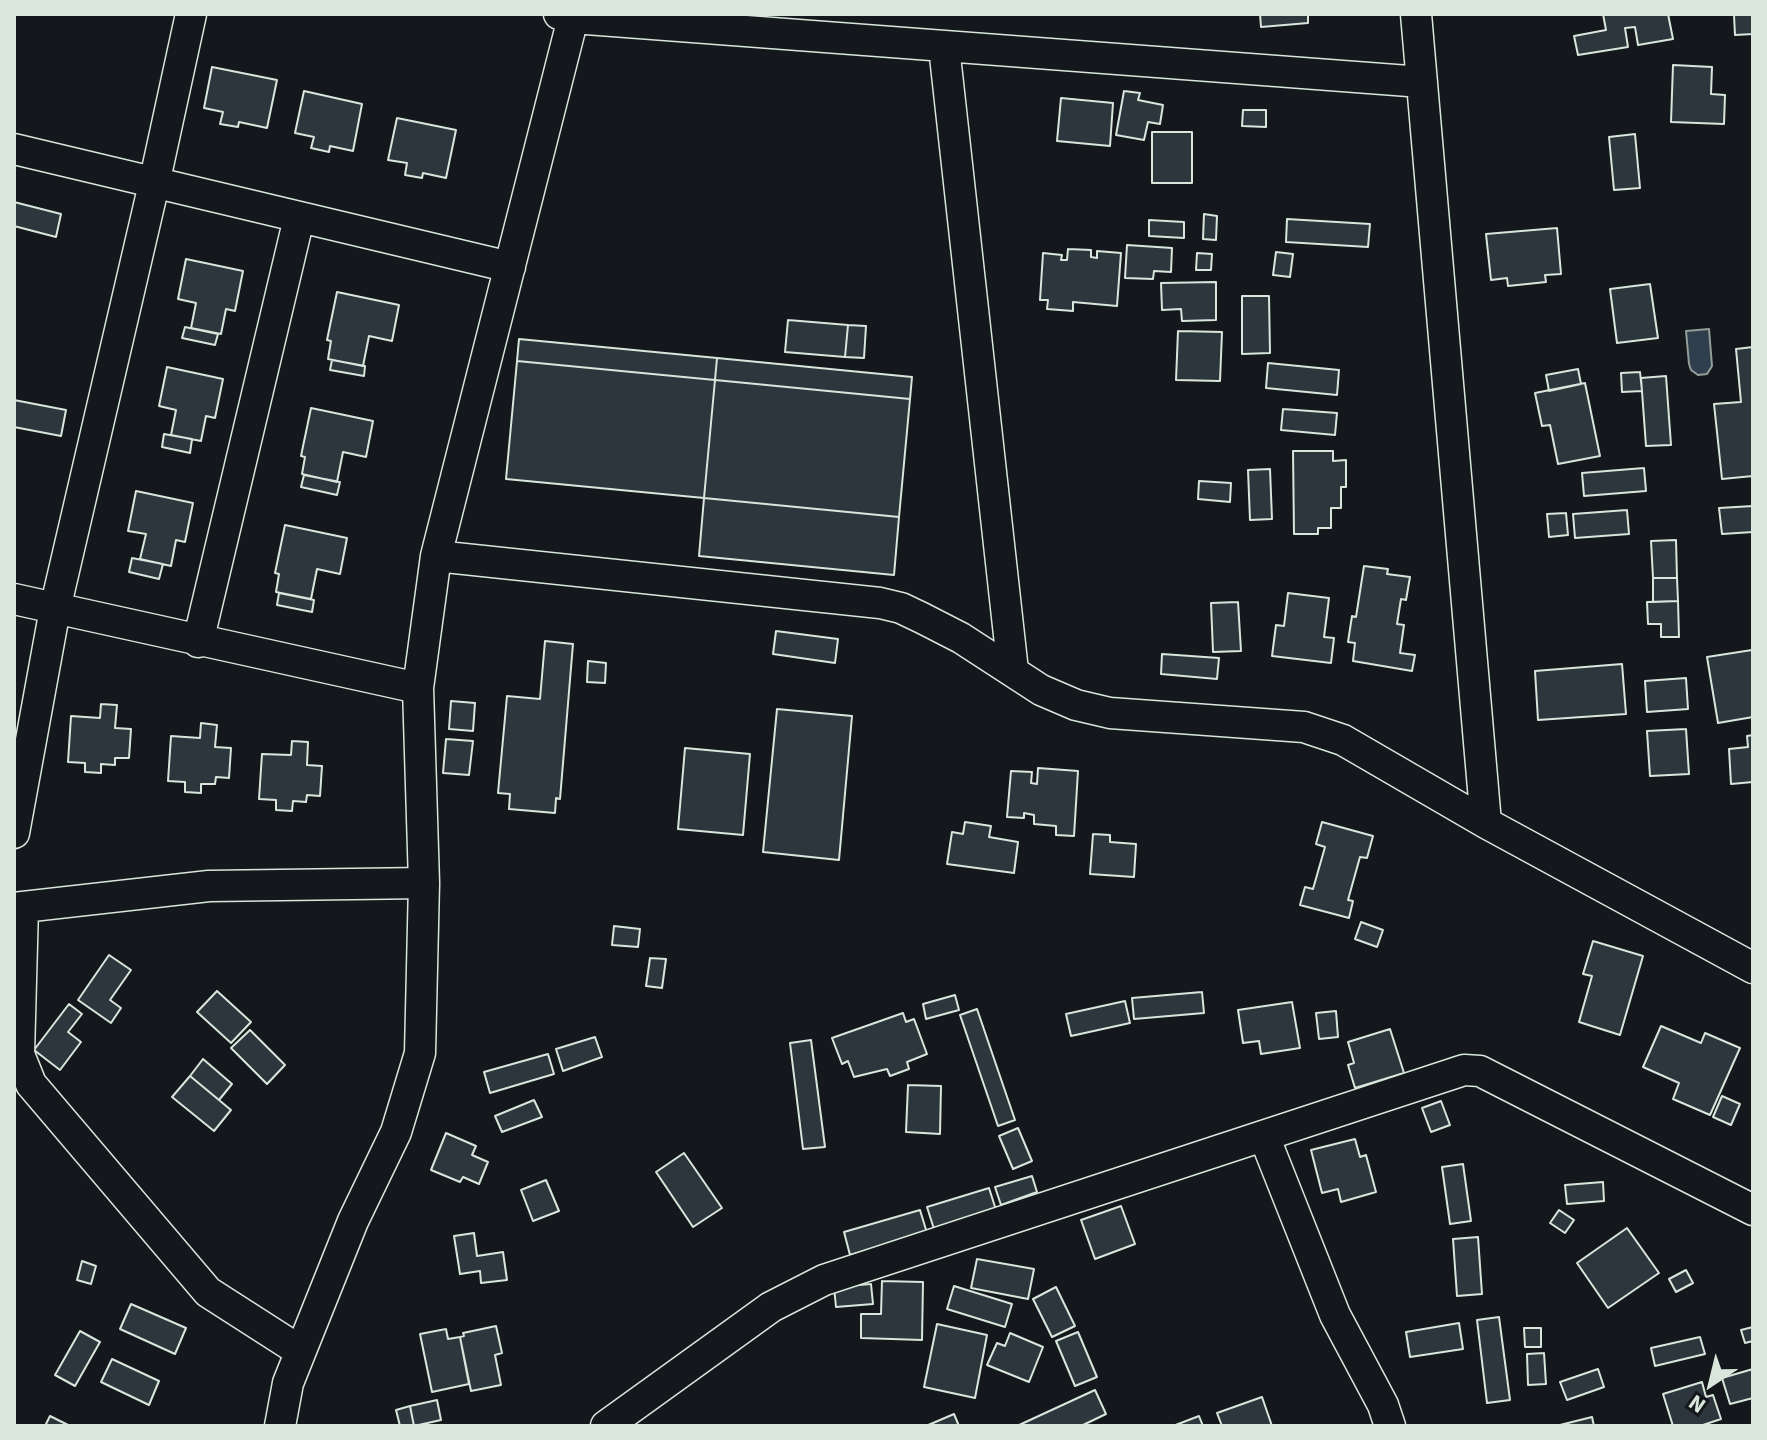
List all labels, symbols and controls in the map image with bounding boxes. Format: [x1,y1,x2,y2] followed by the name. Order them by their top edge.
[1671,1344,1751,1424] north arrow
[1682,1386,1712,1421] text: N

